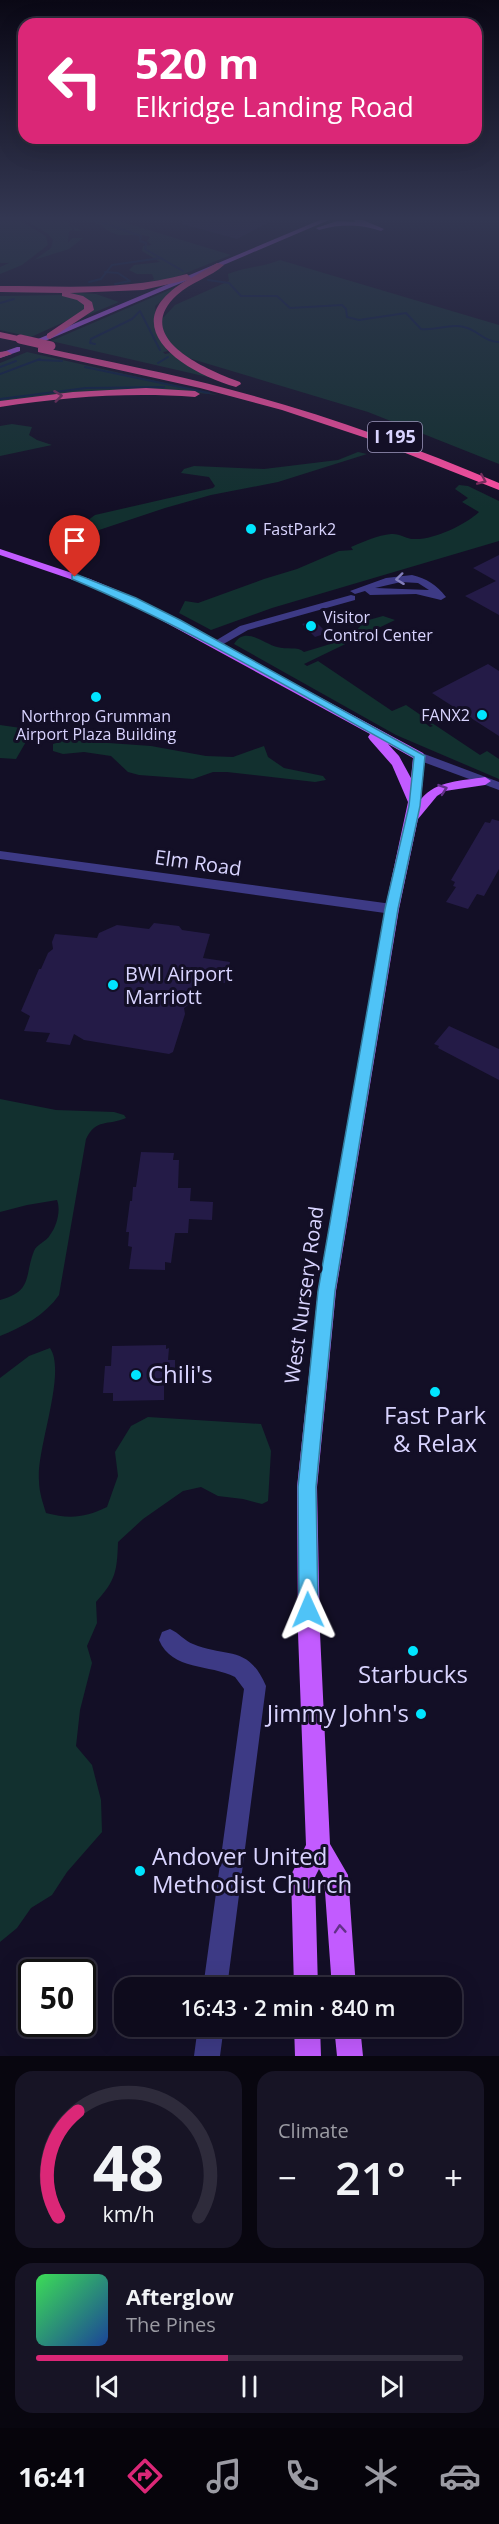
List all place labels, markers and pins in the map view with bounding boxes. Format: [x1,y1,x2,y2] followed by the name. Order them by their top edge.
[49,515,100,577] pin
[263,518,336,540] place label: FastPark2
[244,522,258,536] marker: FastPark2
[323,606,433,646] place label: Visitor Control Center
[304,619,318,633] marker: Visitor Control Center
[89,690,103,704] marker: Northrop Grumman Airport Plaza Building
[421,704,470,726] place label: FANX2
[16,705,176,745] place label: Northrop Grumman Airport Plaza Building
[475,708,489,722] marker: FANX2
[125,960,233,1010] place label: BWI Airport Marriott
[106,978,120,992] marker: BWI Airport Marriott
[148,1357,213,1390] place label: Chili's
[129,1368,143,1382] marker: Chili's
[428,1385,442,1399] marker: Fast Park & Relax
[384,1398,486,1459] place label: Fast Park & Relax
[406,1644,420,1658] marker: Starbucks
[358,1657,468,1690] place label: Starbucks
[265,1696,409,1729] place label: Jimmy John's
[414,1707,428,1721] marker: Jimmy John's
[152,1839,352,1900] place label: Andover United Methodist Church
[133,1864,147,1878] marker: Andover United Methodist Church

